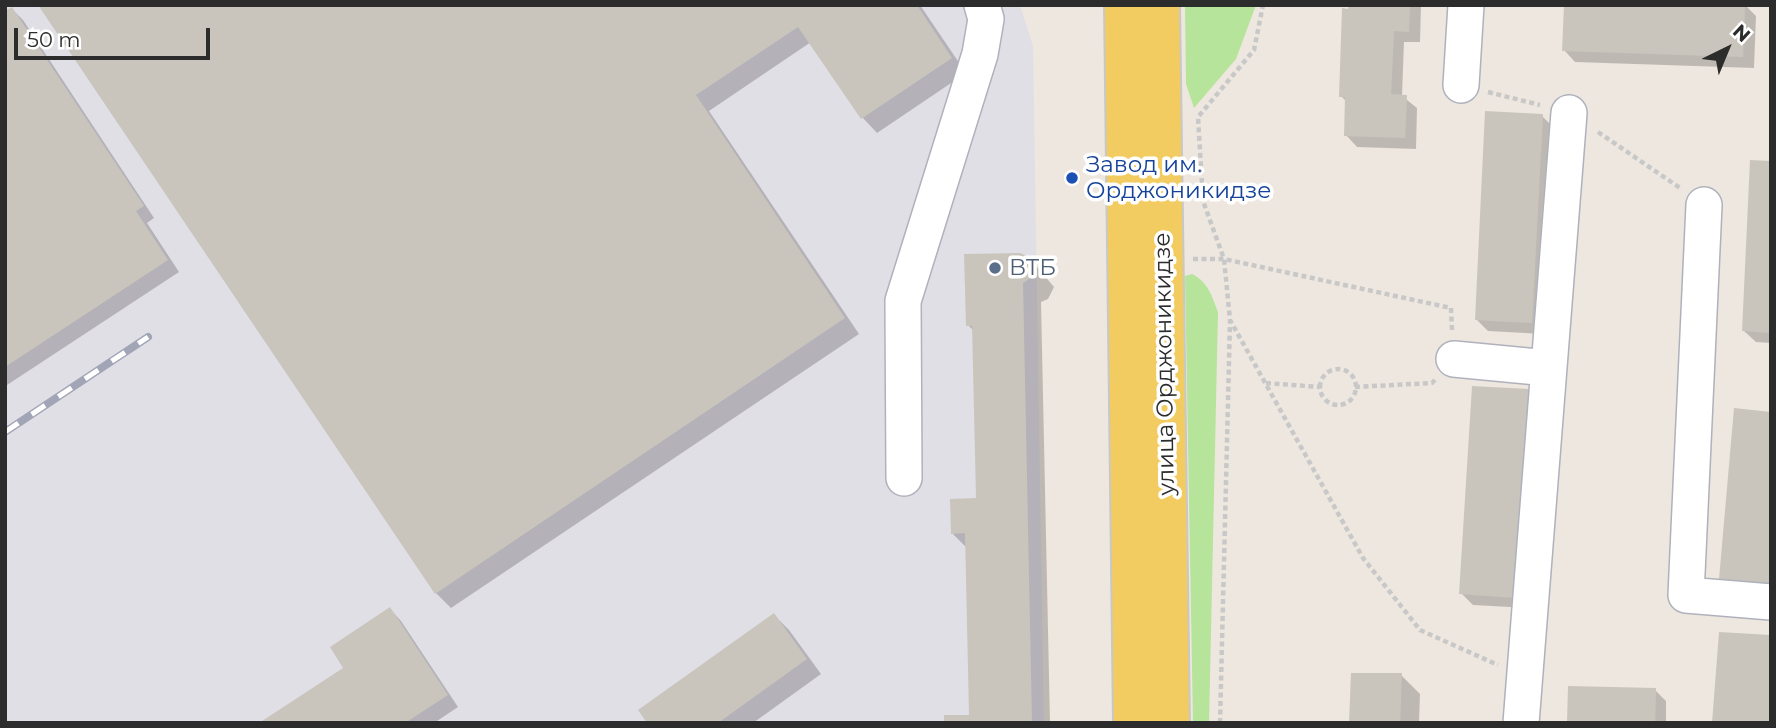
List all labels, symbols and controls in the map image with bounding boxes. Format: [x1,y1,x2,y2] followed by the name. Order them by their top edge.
[18,14,214,58] scale bar
[1692,14,1762,84] north arrow
[1728,20,1755,47] text: N
[27,27,81,52] text: 50 m
[1086,151,1271,205] place label: Завод им. Орджоникидзе
[1064,170,1080,186] marker: Завод им. Орджоникидзе
[1149,232,1181,496] street label: улица Орджоникидзе
[1009,254,1056,282] place label: ВТБ
[987,260,1003,276] marker: ВТБ

